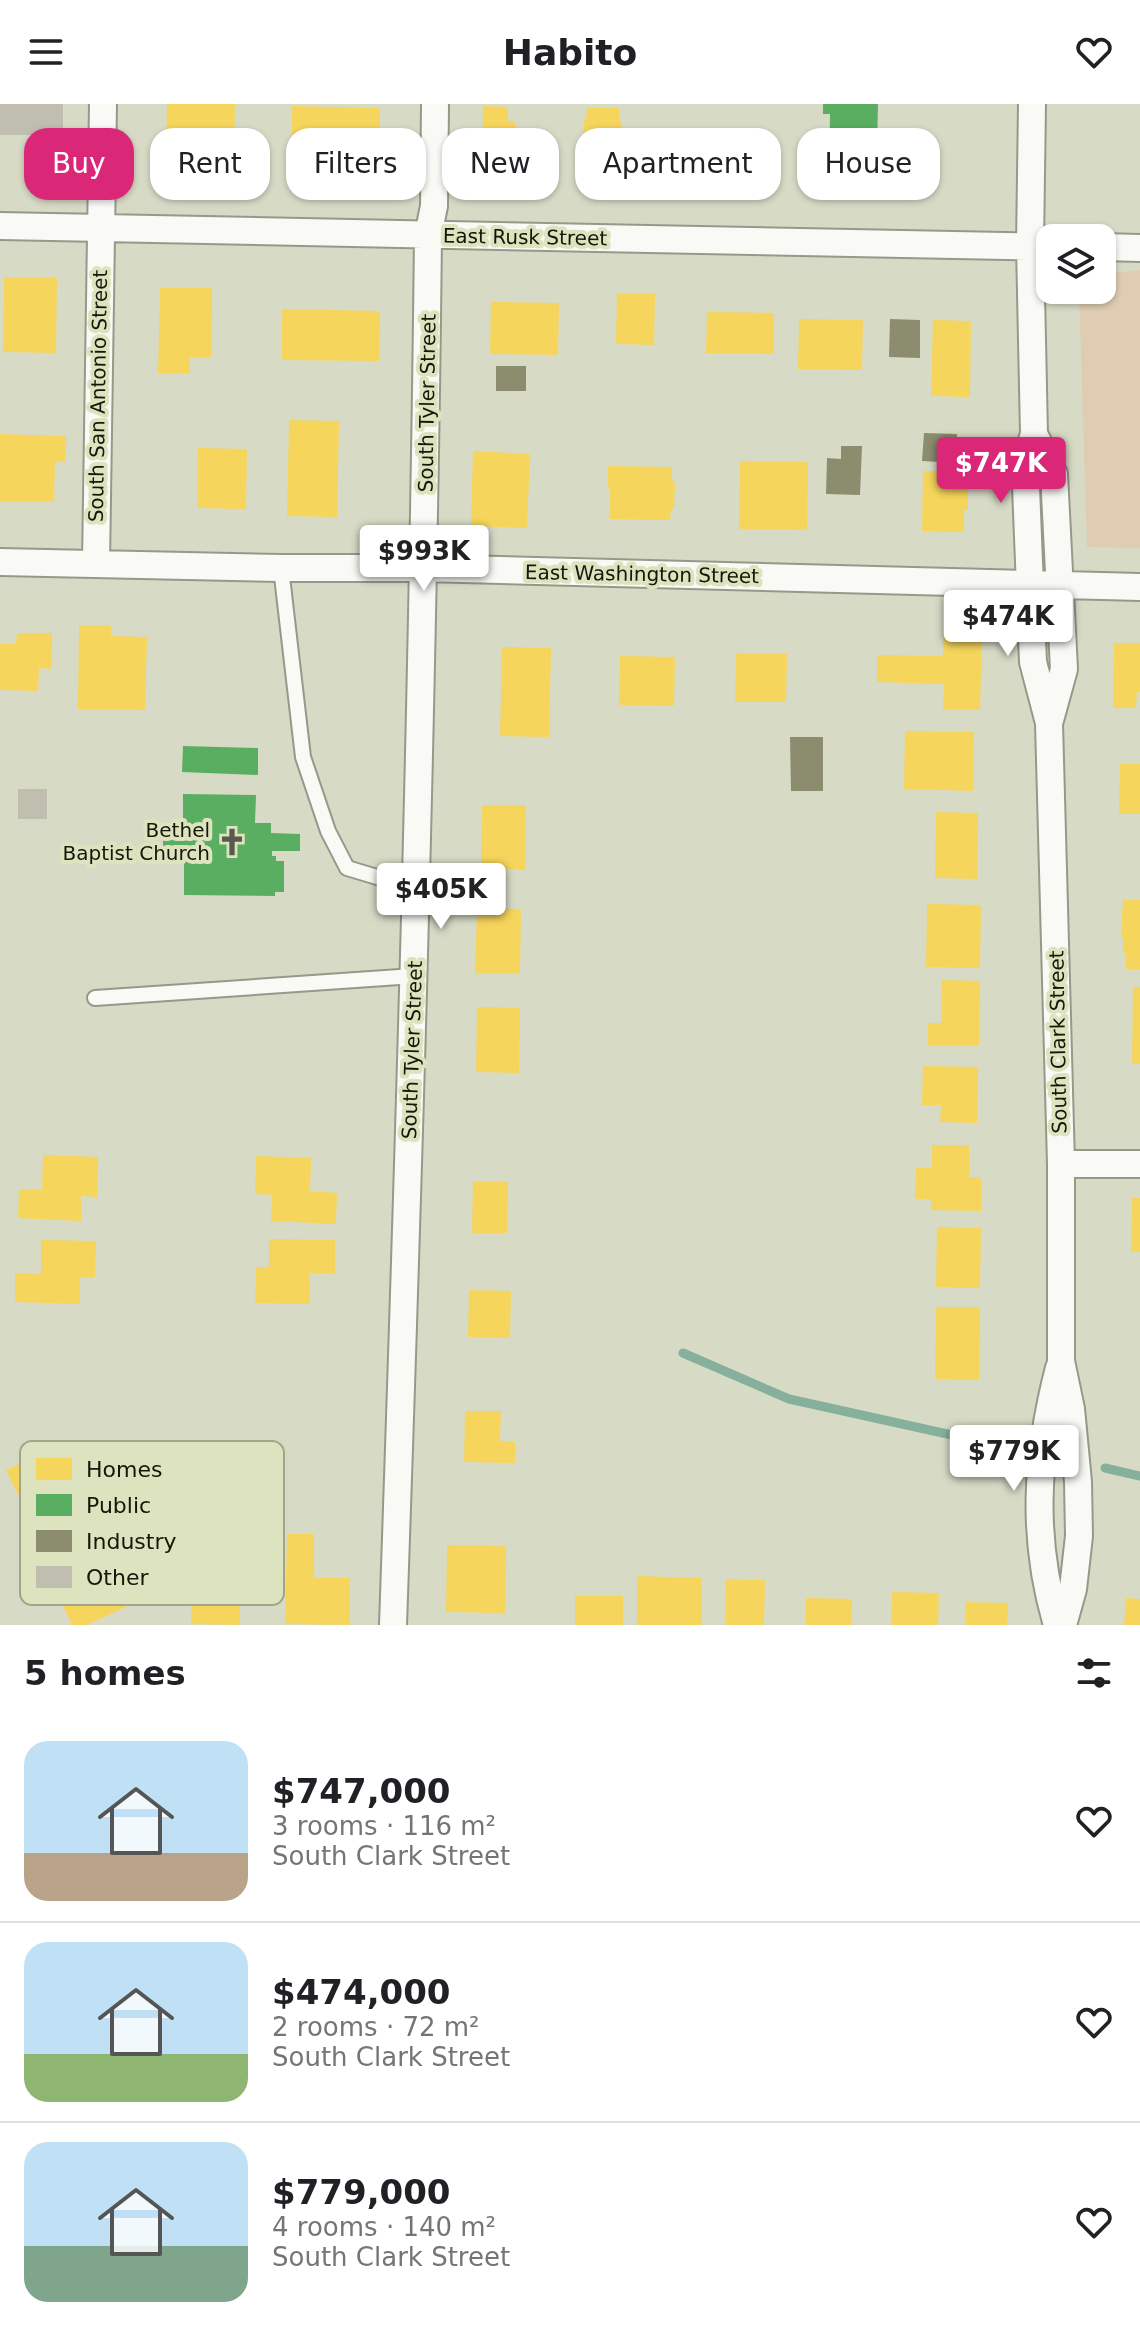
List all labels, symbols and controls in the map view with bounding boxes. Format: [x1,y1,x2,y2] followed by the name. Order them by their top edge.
[24,30,68,74] icon: menu
[1072,30,1116,74] icon: heart
[503,32,637,73] text: Habito
[24,128,134,200] chip: Buy
[150,128,270,200] chip: Rent
[286,128,426,200] chip: Filters
[442,128,559,200] chip: New
[575,128,781,200] chip: Apartment
[797,128,940,200] chip: House
[443,224,608,250] street label: East Rusk Street
[1036,224,1116,304] map controls
[1036,224,1116,304] button: layers
[84,269,112,522] street label: South San Antonio Street
[413,313,441,493] street label: South Tyler Street
[945,437,1057,505] pin: $747K
[955,448,1047,478] text: $747K
[368,525,480,593] pin: $993K
[378,536,470,566] text: $993K
[525,560,759,588] street label: East Washington Street
[952,590,1064,658] pin: $474K
[962,601,1054,631] text: $474K
[63,818,210,865] place label: Bethel Baptist Church
[217,827,247,857] church icon: Bethel Baptist Church
[385,863,497,931] pin: $405K
[395,874,487,904] text: $405K
[1044,950,1072,1134] street label: South Clark Street
[397,960,427,1140] street label: South Tyler Street
[958,1425,1070,1493] pin: $779K
[968,1436,1060,1466] text: $779K
[20,1441,284,1605] legend
[86,1457,162,1482] text: Homes
[86,1493,151,1518] text: Public
[86,1529,177,1554] text: Industry
[86,1565,149,1590] text: Other
[1072,1651,1116,1695] icon: filters
[24,1653,186,1693] text: 5 homes
[272,1771,451,1811] text: $747,000
[88,1773,184,1869] icon: home
[1072,1799,1116,1843] icon: heart
[272,1811,496,1841] text: 3 rooms · 116 m²
[272,1841,510,1871] text: South Clark Street
[272,1972,451,2012] text: $474,000
[88,1974,184,2070] icon: home
[1072,2000,1116,2044] icon: heart
[272,2012,480,2042] text: 2 rooms · 72 m²
[272,2042,510,2072] text: South Clark Street
[272,2172,451,2212] text: $779,000
[88,2174,184,2270] icon: home
[1072,2200,1116,2244] icon: heart
[272,2212,496,2242] text: 4 rooms · 140 m²
[272,2242,510,2272] text: South Clark Street

